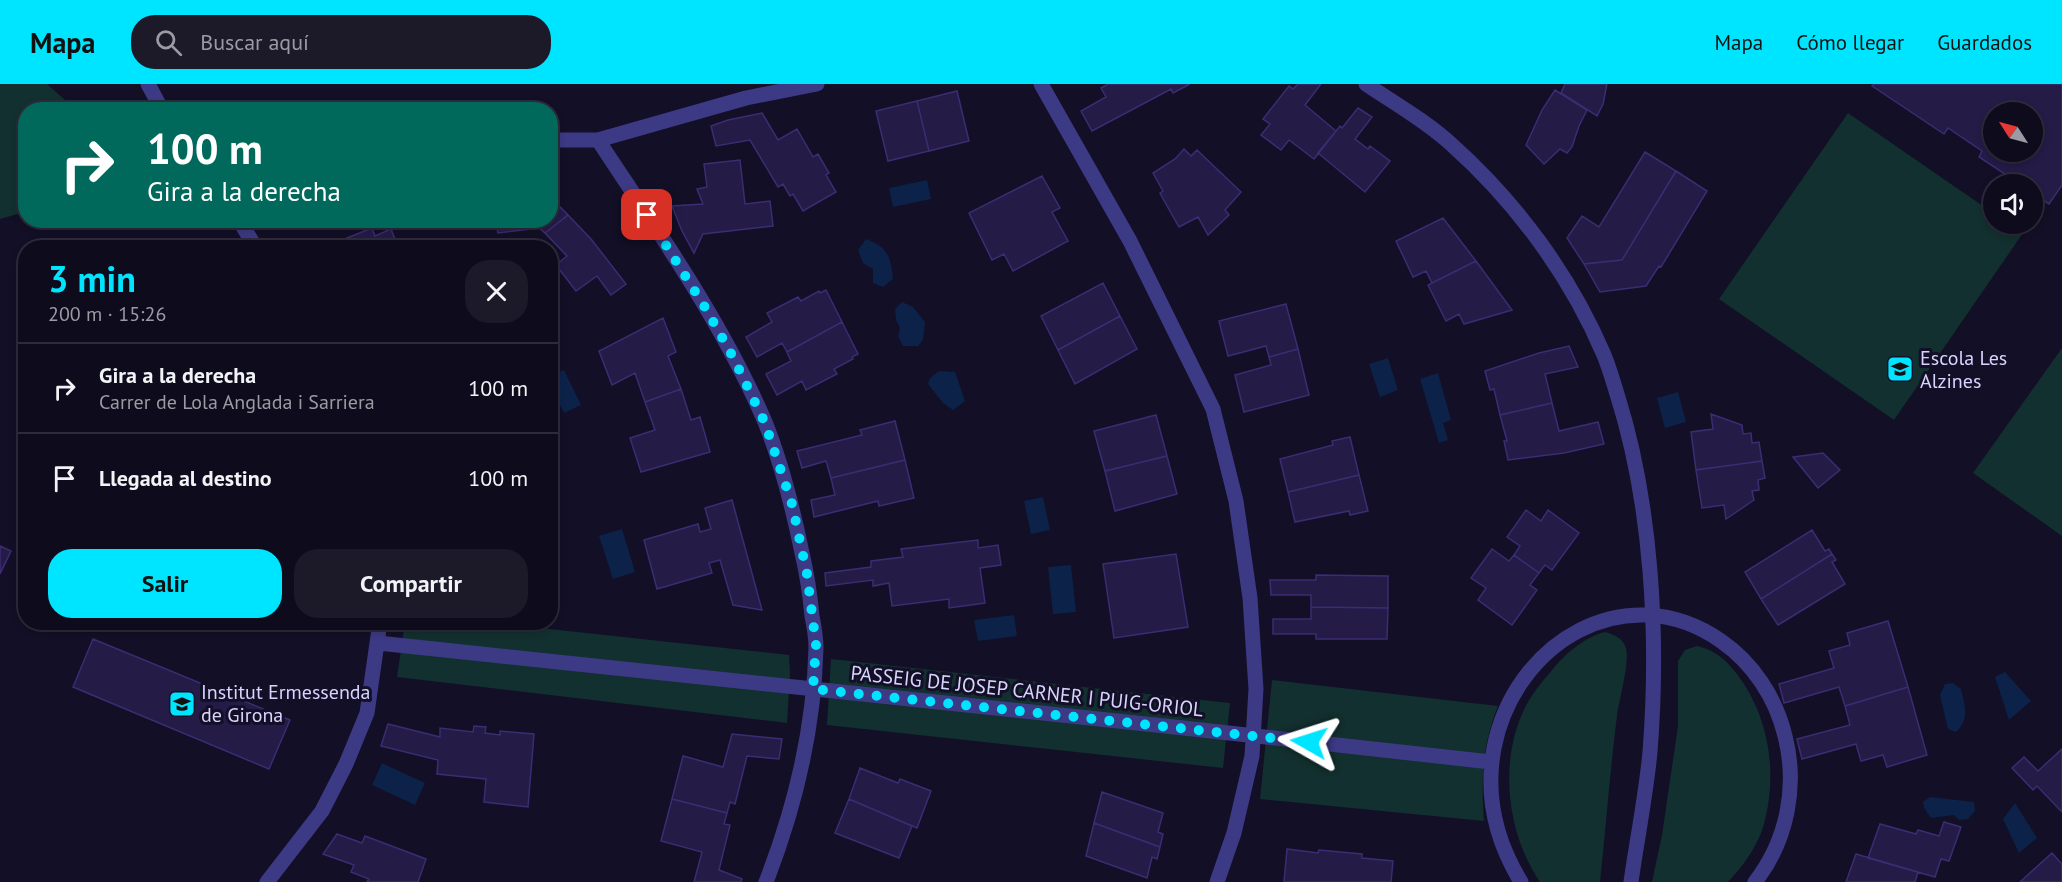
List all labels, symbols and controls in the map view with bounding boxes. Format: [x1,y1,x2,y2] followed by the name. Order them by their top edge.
[131,15,551,69] search box
[30,24,95,61] text: Mapa
[152,26,185,59] icon: search
[200,28,309,56] text: Buscar aquí
[1714,29,1763,56] text: Mapa
[1796,29,1904,56] text: Cómo llegar
[1937,29,2032,56] text: Guardados
[1983,102,2043,162] north arrow
[1983,102,2043,234] map controls
[147,121,263,176] text: 100 m
[48,126,126,204] icon: right
[147,174,341,208] text: Gira a la derecha
[1983,174,2043,234] button: sound
[621,189,672,240] pin
[630,198,663,231] icon: arrive
[48,255,136,302] text: 3 min
[465,260,528,323] button: close
[48,301,166,327] text: 200 m · 15:26
[1920,345,2007,394] place label: Escola Les Alzines
[1885,354,1915,384] school or university icon: Escola Les Alzines
[99,361,256,389] text: Gira a la derecha
[48,372,81,405] icon: right
[468,374,528,402] text: 100 m
[99,389,375,415] text: Carrer de Lola Anglada i Sarriera
[48,462,81,495] icon: arrive
[99,464,272,492] text: Llegada al destino
[468,464,528,492] text: 100 m
[48,549,282,618] button: Salir
[294,549,528,618] button: Compartir
[849,660,1205,722] street label: PASSEIG DE JOSEP CARNER I PUIG-ORIOL
[201,679,371,728] place label: Institut Ermessenda de Girona
[167,689,197,719] school or university icon: Institut Ermessenda de Girona
[1277,710,1341,774] position arrow

